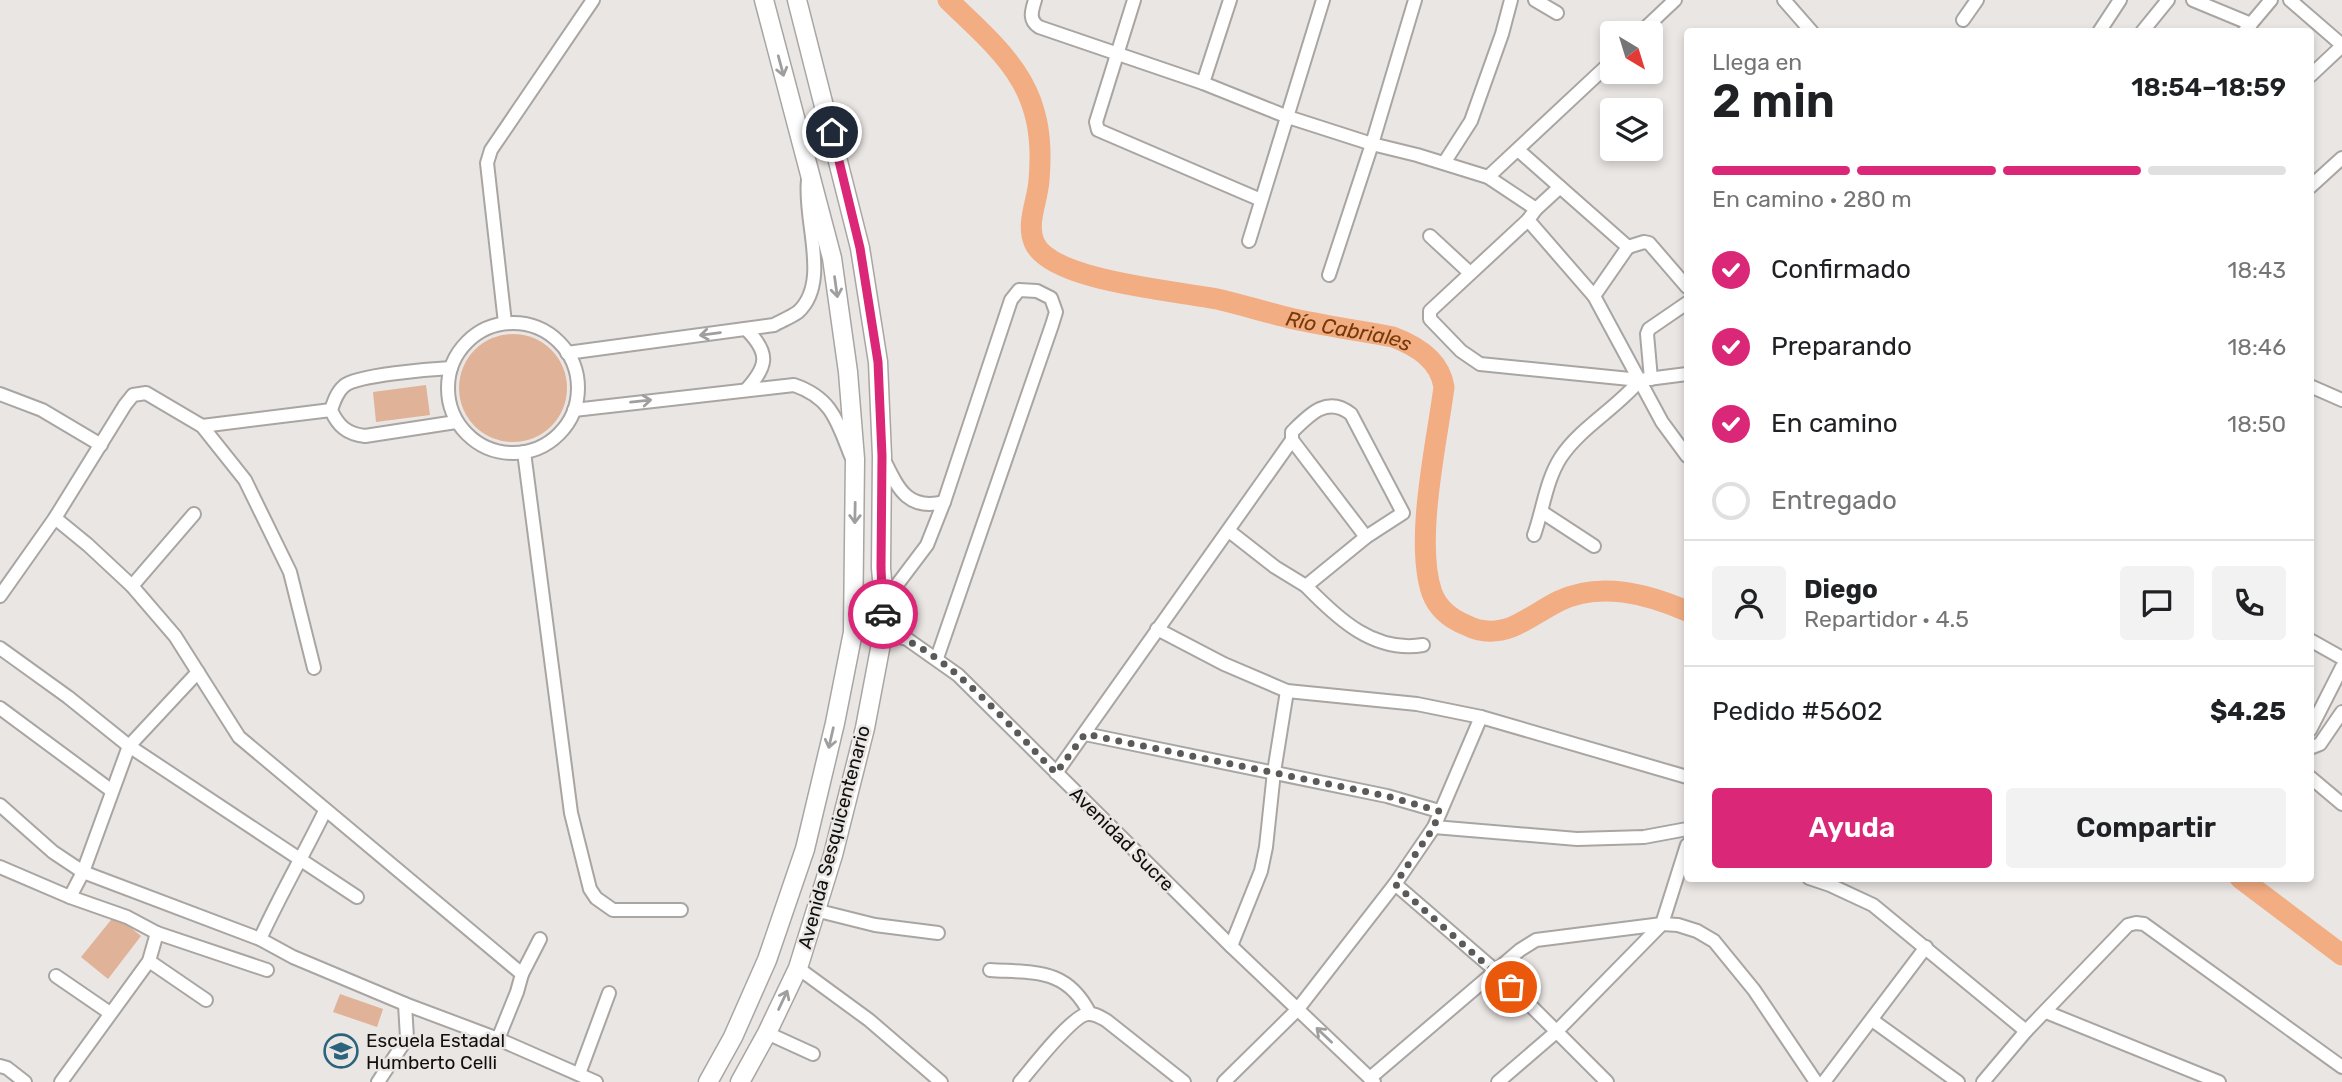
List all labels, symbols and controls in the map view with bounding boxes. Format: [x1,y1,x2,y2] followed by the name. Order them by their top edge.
[1600,21,1662,84] north arrow
[1600,21,1663,161] map controls
[1712,48,1802,76] text: Llega en
[775,54,788,77] one-way arrow
[2131,72,2286,103] text: 18:54–18:59
[1712,74,1835,129] text: 2 min
[1600,98,1663,161] button: layers
[802,102,862,162] pin
[813,113,851,151] icon: home
[1712,185,1912,213] text: En camino · 280 m
[1712,251,1750,289] icon: check
[1771,254,1911,285] text: Confirmado
[2228,256,2286,284] text: 18:43
[830,275,843,297] one-way arrow
[1284,305,1417,356] water label: Río Cabriales
[699,328,722,341] one-way arrow
[1712,328,1750,366] icon: check
[1771,331,1912,362] text: Preparando
[2227,333,2286,361] text: 18:46
[630,395,652,408] one-way arrow
[1712,405,1750,443] icon: check
[1771,408,1898,439] text: En camino
[2227,410,2286,438] text: 18:50
[1771,485,1897,516] text: Entregado
[848,501,861,524] one-way arrow
[1712,566,1786,640] button: person
[2120,566,2194,640] button: chat
[2212,566,2286,640] button: phone
[1804,574,1878,605] text: Diego
[848,579,918,649] courier
[864,595,902,633] icon: car
[1804,605,1969,633] text: Repartidor · 4.5
[1712,696,1883,727] text: Pedido #5602
[2210,696,2286,727] text: $4.25
[793,723,875,951] street label: Avenida Sesquicentenario
[824,726,838,749] one-way arrow
[1065,782,1179,896] street label: Avenidad Sucre
[1712,788,1992,868] button: Ayuda
[2006,788,2286,868] button: Compartir
[1481,957,1541,1017] pin
[1492,968,1530,1006] icon: bag
[777,990,790,1011] one-way arrow
[1316,1027,1333,1044] one-way arrow
[366,1029,505,1074] place label: Escuela Estadal Humberto Celli
[322,1032,360,1070] school or university icon: Escuela Estadal Humberto Celli

